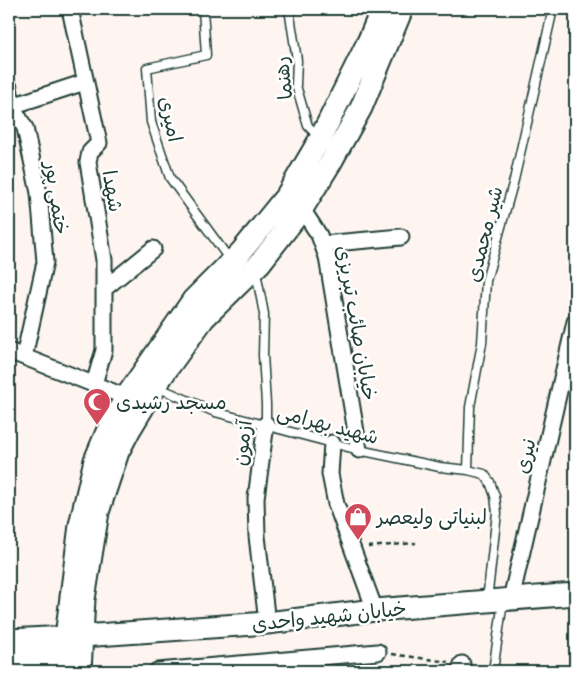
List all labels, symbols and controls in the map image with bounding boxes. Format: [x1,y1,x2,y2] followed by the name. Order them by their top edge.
[268,55,299,101] street label: رهنما
[153,94,188,144] street label: امیری
[39,158,74,236] street label: ختمی پور
[97,168,128,214] street label: شهدا
[460,184,508,285] street label: شیر محمدی
[331,244,382,403] street label: خیابان صائب تبریزی
[82,387,112,426] mosque icon: مسجد رشیدی
[116,390,227,415] place label: مسجد رشیدی
[274,399,381,450] street label: شهید بهرامی
[227,418,258,467] street label: آزمون
[509,436,542,476] street label: نیری
[343,502,373,541] shop icon: لبنیاتی ولیعصر
[375,505,487,530] place label: لبنیاتی ولیعصر
[250,596,408,637] street label: خیابان شهید واحدی

